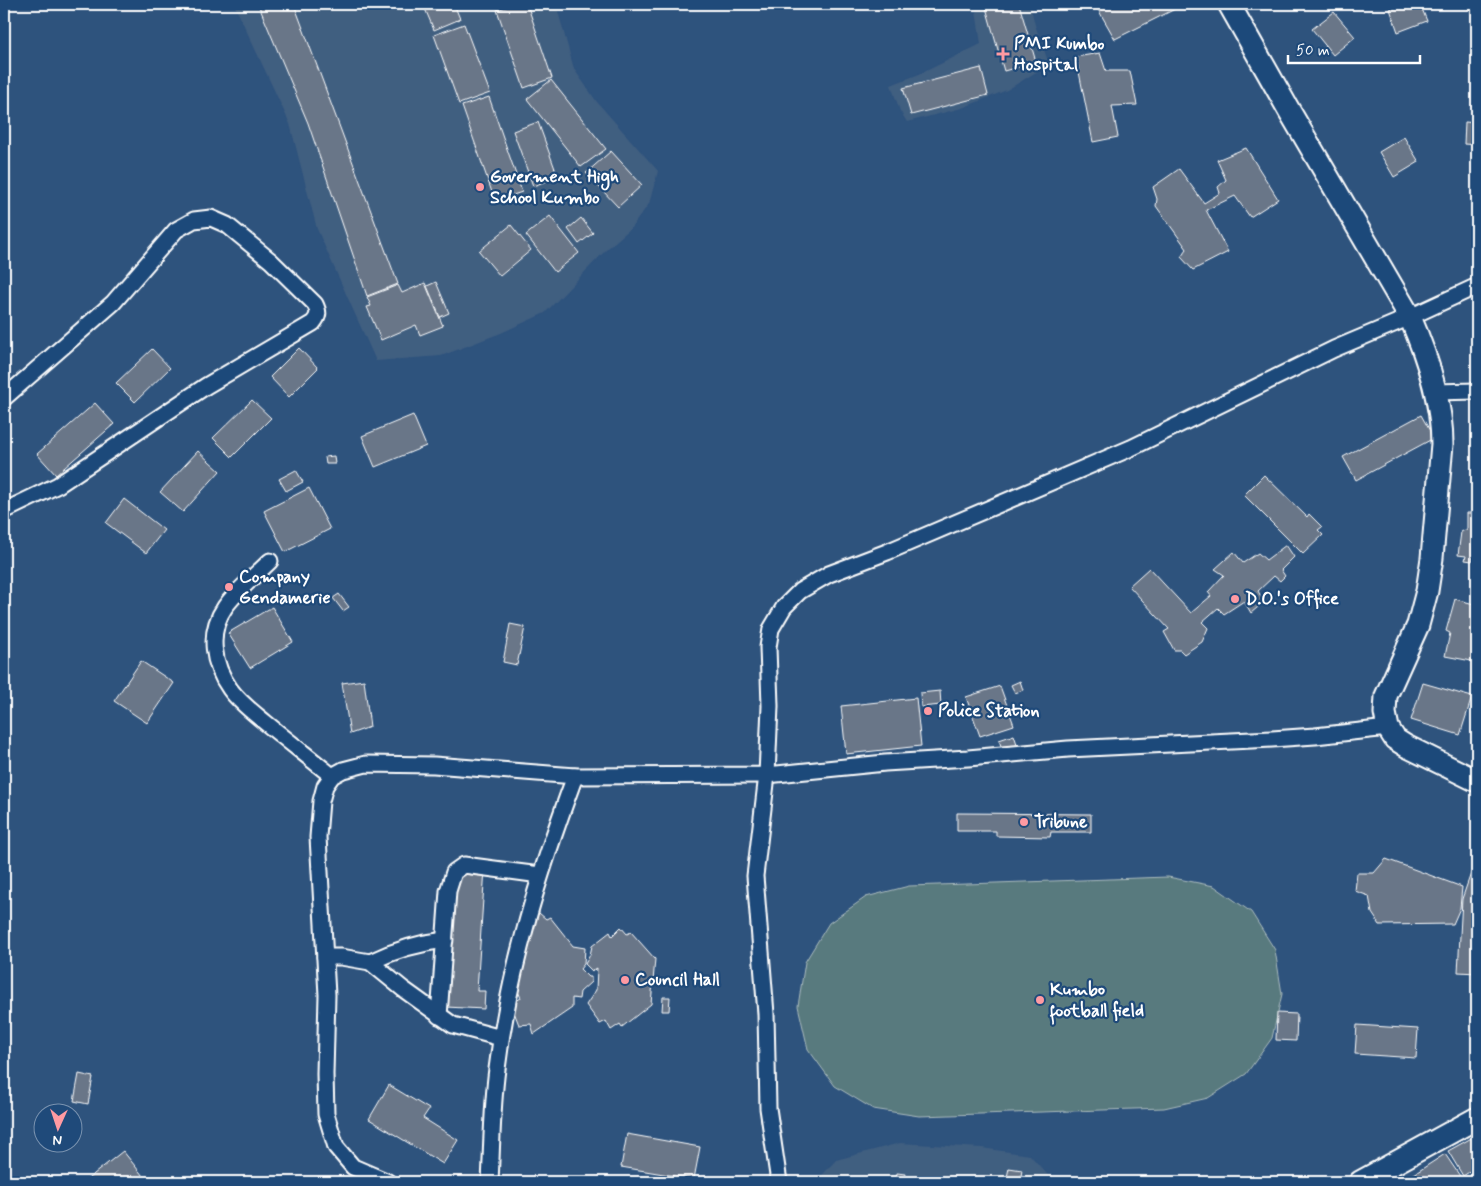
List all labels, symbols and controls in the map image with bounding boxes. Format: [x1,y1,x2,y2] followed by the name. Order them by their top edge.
[1014,32,1105,77] place label: PMI Kumbo Hospital
[1288,32,1421,64] scale bar
[1296,41,1330,61] text: 50 m
[996,47,1010,61] marker: PMI Kumbo Hospital
[490,165,619,210] place label: Goverment High School Kumbo
[474,181,486,193] marker: Goverment High School Kumbo
[239,565,331,610] place label: Company Gendamerie
[223,581,235,593] marker: Company Gendamerie
[1245,587,1339,611] place label: D.O.'s Office
[1229,593,1241,605] marker: D.O.'s Office
[938,699,1040,723] place label: Police Station
[922,705,934,717] marker: Police Station
[1034,810,1088,834] place label: Tribune
[1018,816,1030,828] marker: Tribune
[635,968,720,992] place label: Council Hall
[619,974,631,986] marker: Council Hall
[1049,978,1144,1025] place label: Kumbo football field
[1034,994,1046,1006] marker: Kumbo football field
[32,1104,82,1154] north arrow
[52,1131,63,1149] text: N

